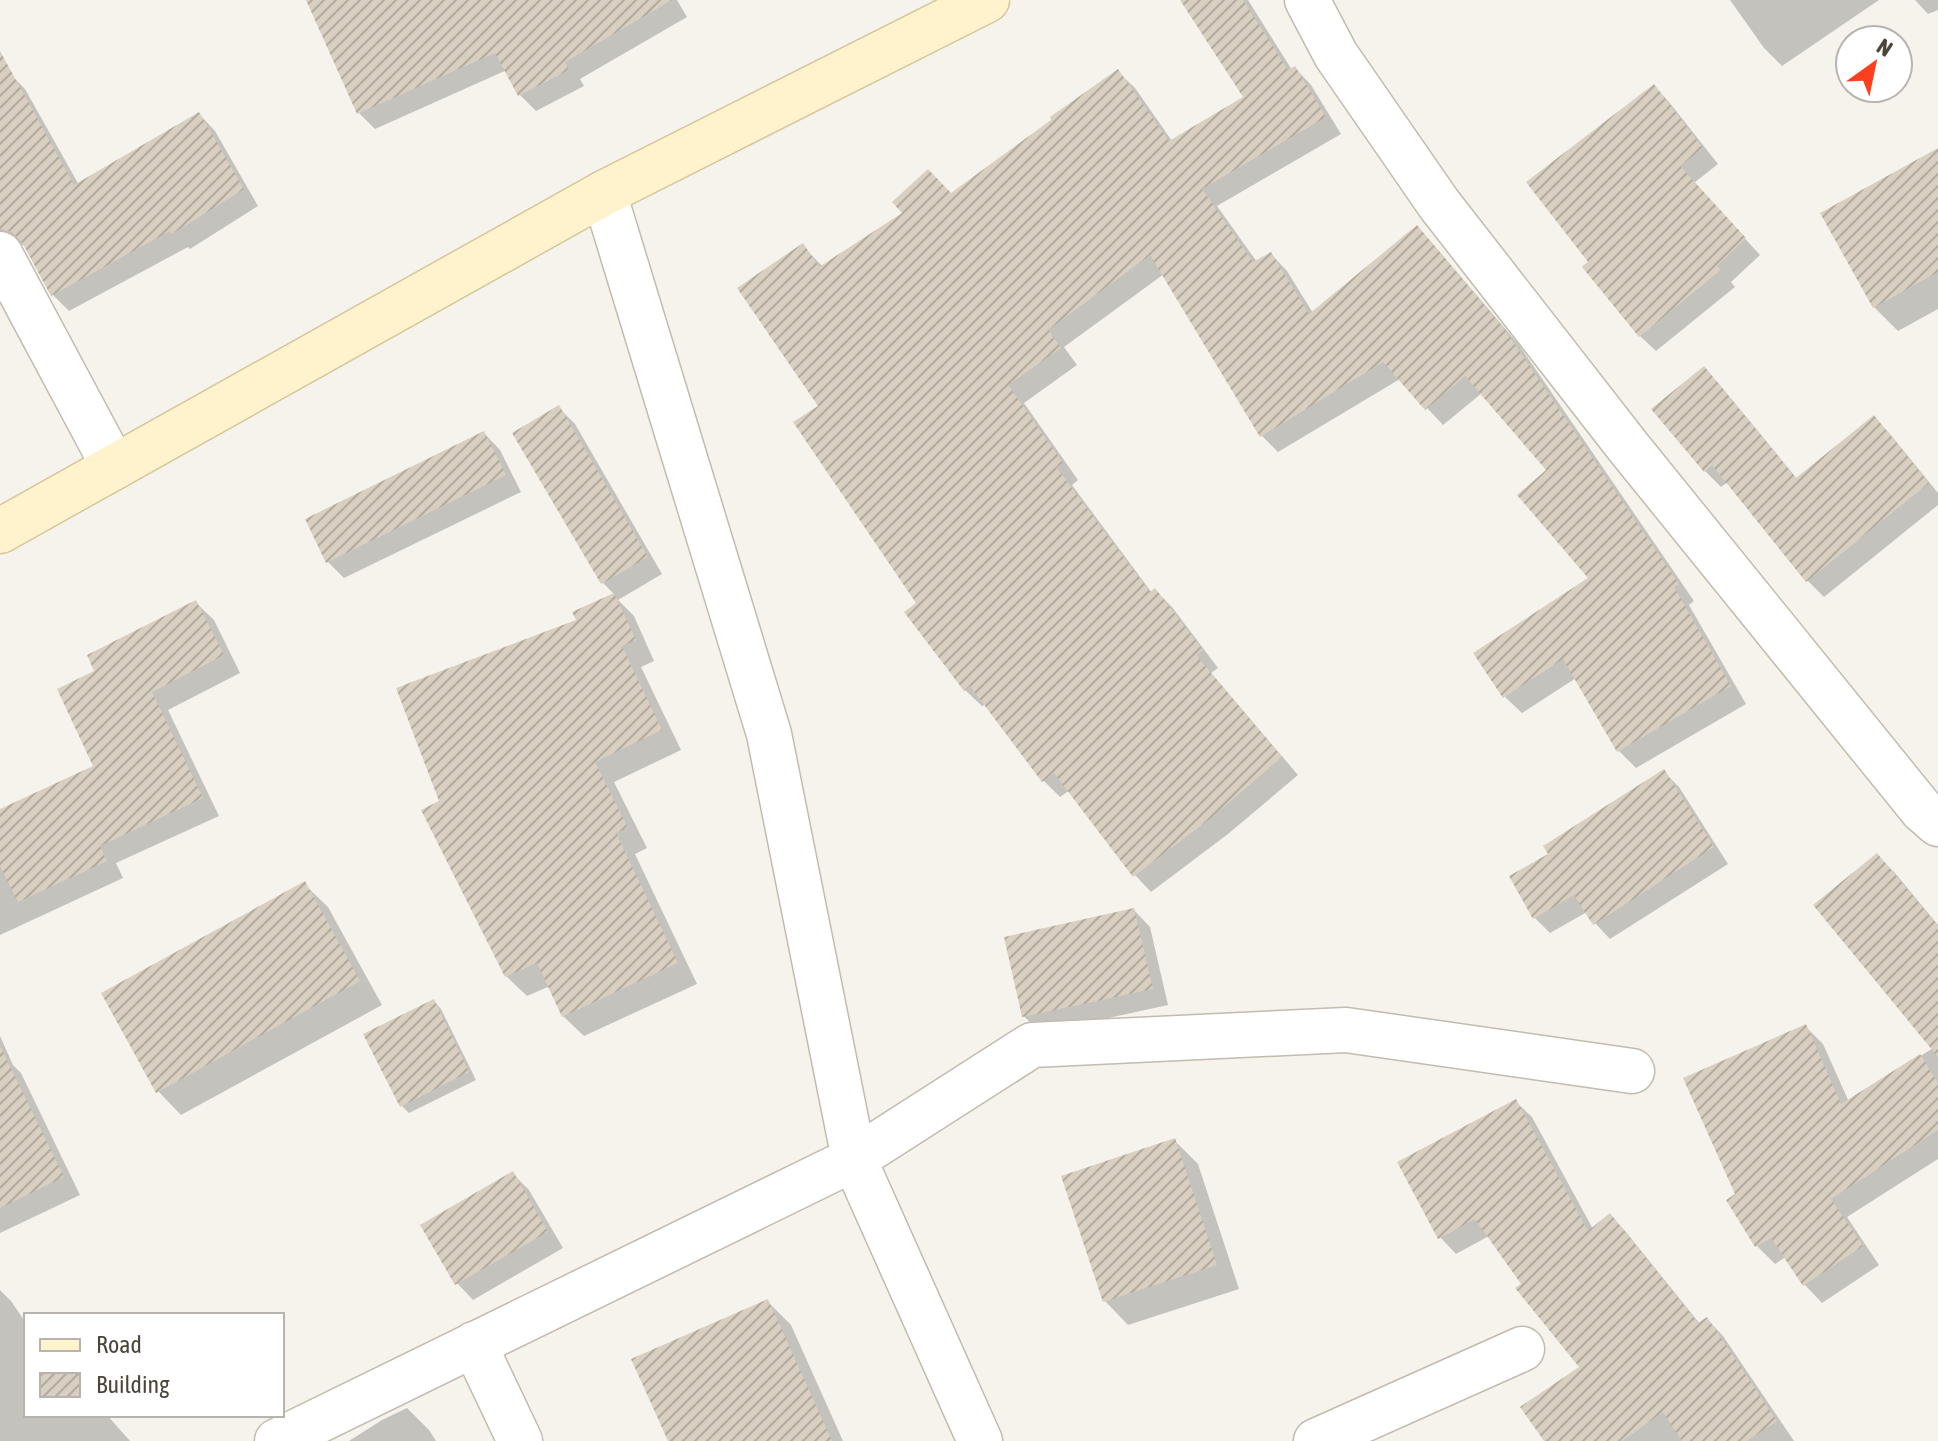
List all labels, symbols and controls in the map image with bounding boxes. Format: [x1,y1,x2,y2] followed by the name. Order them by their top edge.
[1834,24,1914,104] north arrow
[1872,33,1897,62] text: N
[24,1313,284,1417] legend
[96,1331,142,1358] text: Road
[96,1371,170,1398] text: Building

